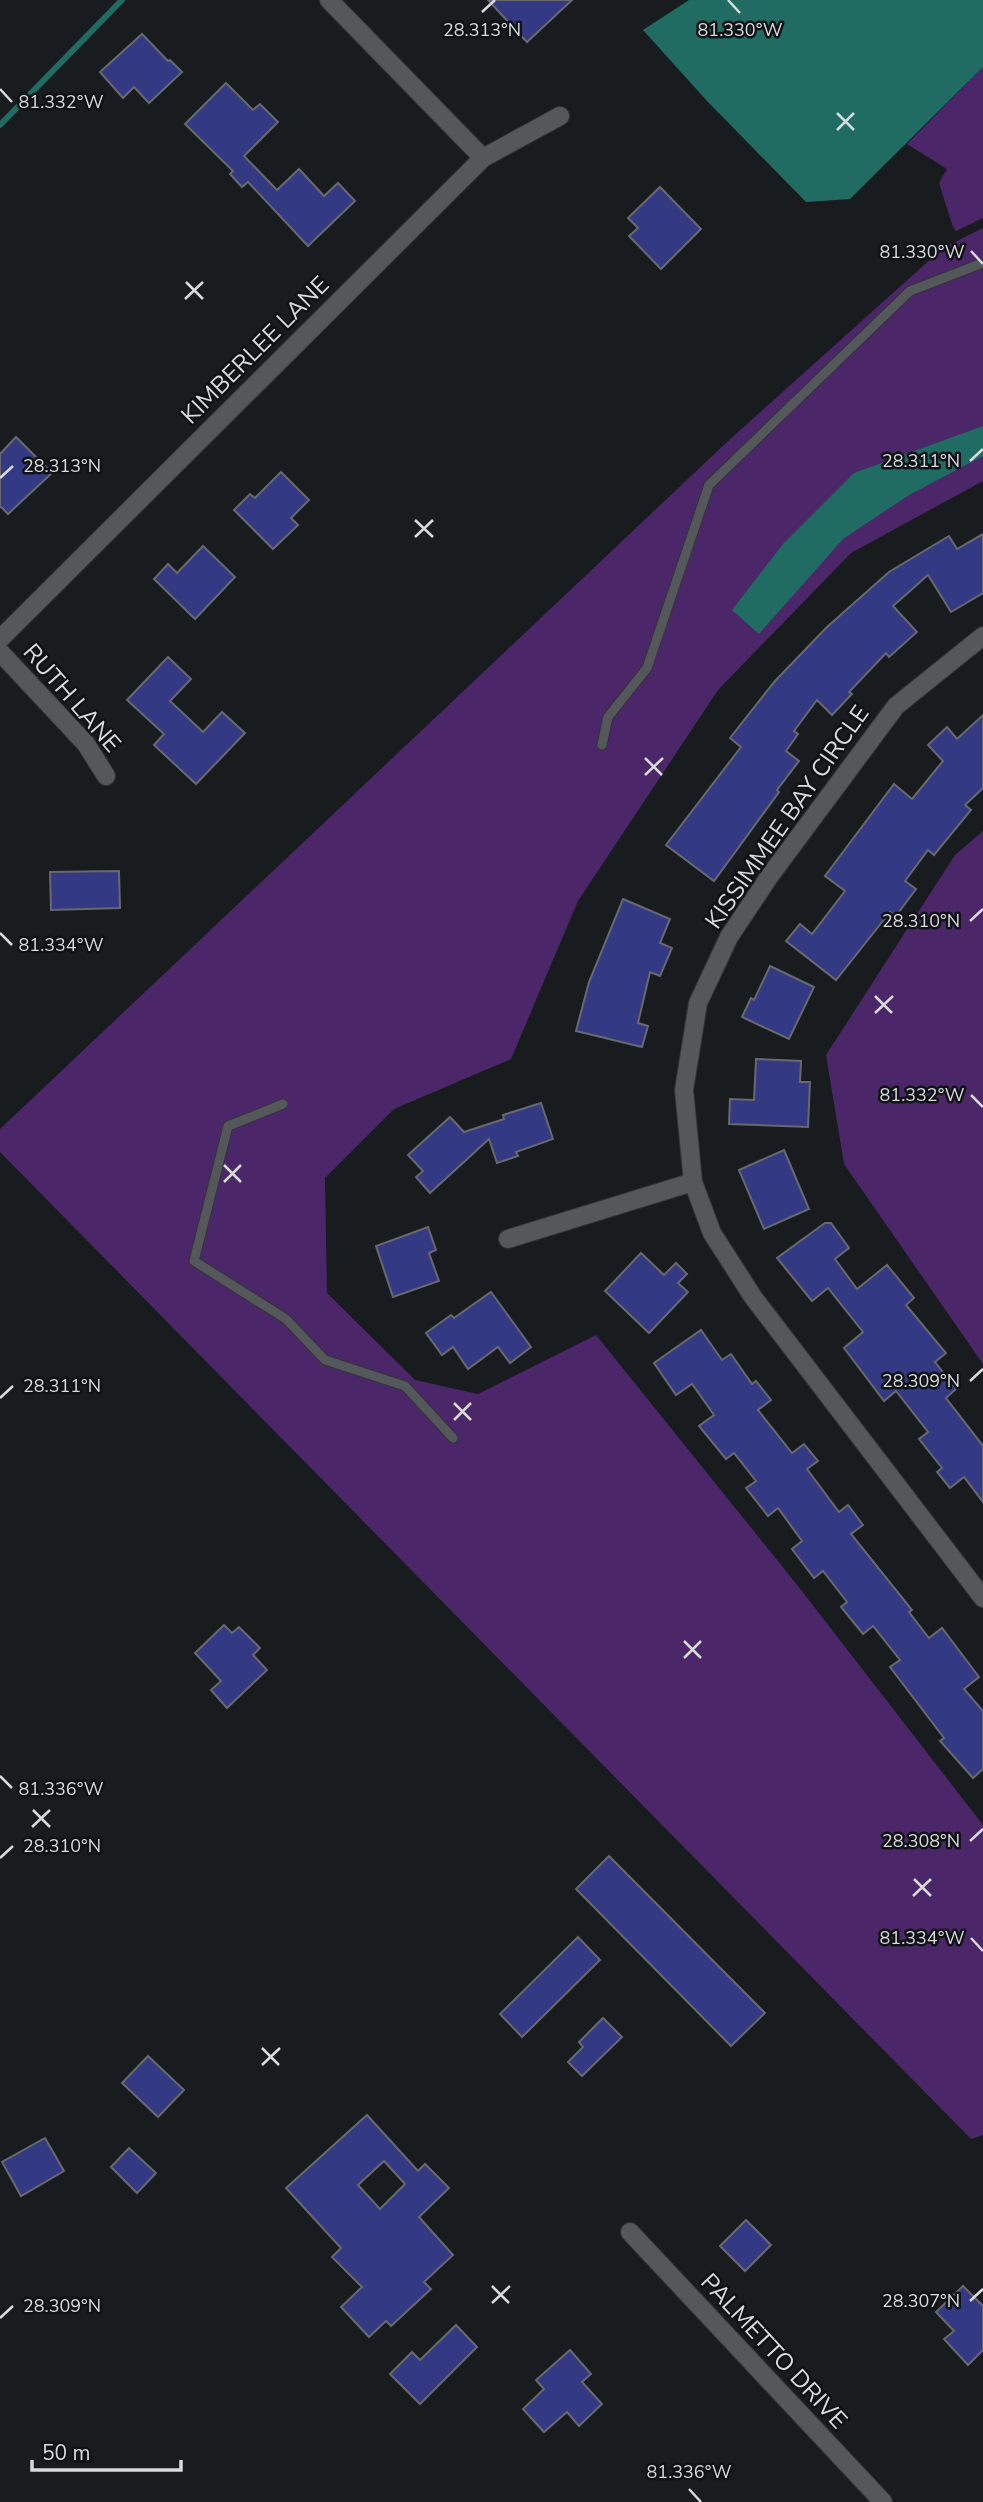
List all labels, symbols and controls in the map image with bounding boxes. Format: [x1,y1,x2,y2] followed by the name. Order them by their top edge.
[443,18,521,42] text: 28.313°N
[698,18,783,42] text: 81.330°W
[19,90,104,114] text: 81.332°W
[880,240,965,264] text: 81.330°W
[174,269,336,431] street label: KIMBERLEE LANE
[882,449,960,473] text: 28.311°N
[23,454,101,478] text: 28.313°N
[16,637,128,759] street label: RUTH LANE
[698,699,876,935] street label: KISSIMMEE BAY CIRCLE
[882,909,960,933] text: 28.310°N
[19,933,104,957] text: 81.334°W
[880,1083,965,1107] text: 81.332°W
[882,1369,960,1393] text: 28.309°N
[23,1374,101,1398] text: 28.311°N
[19,1777,104,1801] text: 81.336°W
[882,1829,960,1853] text: 28.308°N
[23,1834,101,1858] text: 28.310°N
[880,1926,965,1950] text: 81.334°W
[694,2266,854,2436] street label: PALMETTO DRIVE
[882,2289,960,2313] text: 28.307°N
[23,2294,101,2318] text: 28.309°N
[32,2428,180,2472] scale bar
[42,2439,91,2467] text: 50 m
[647,2460,732,2484] text: 81.336°W

